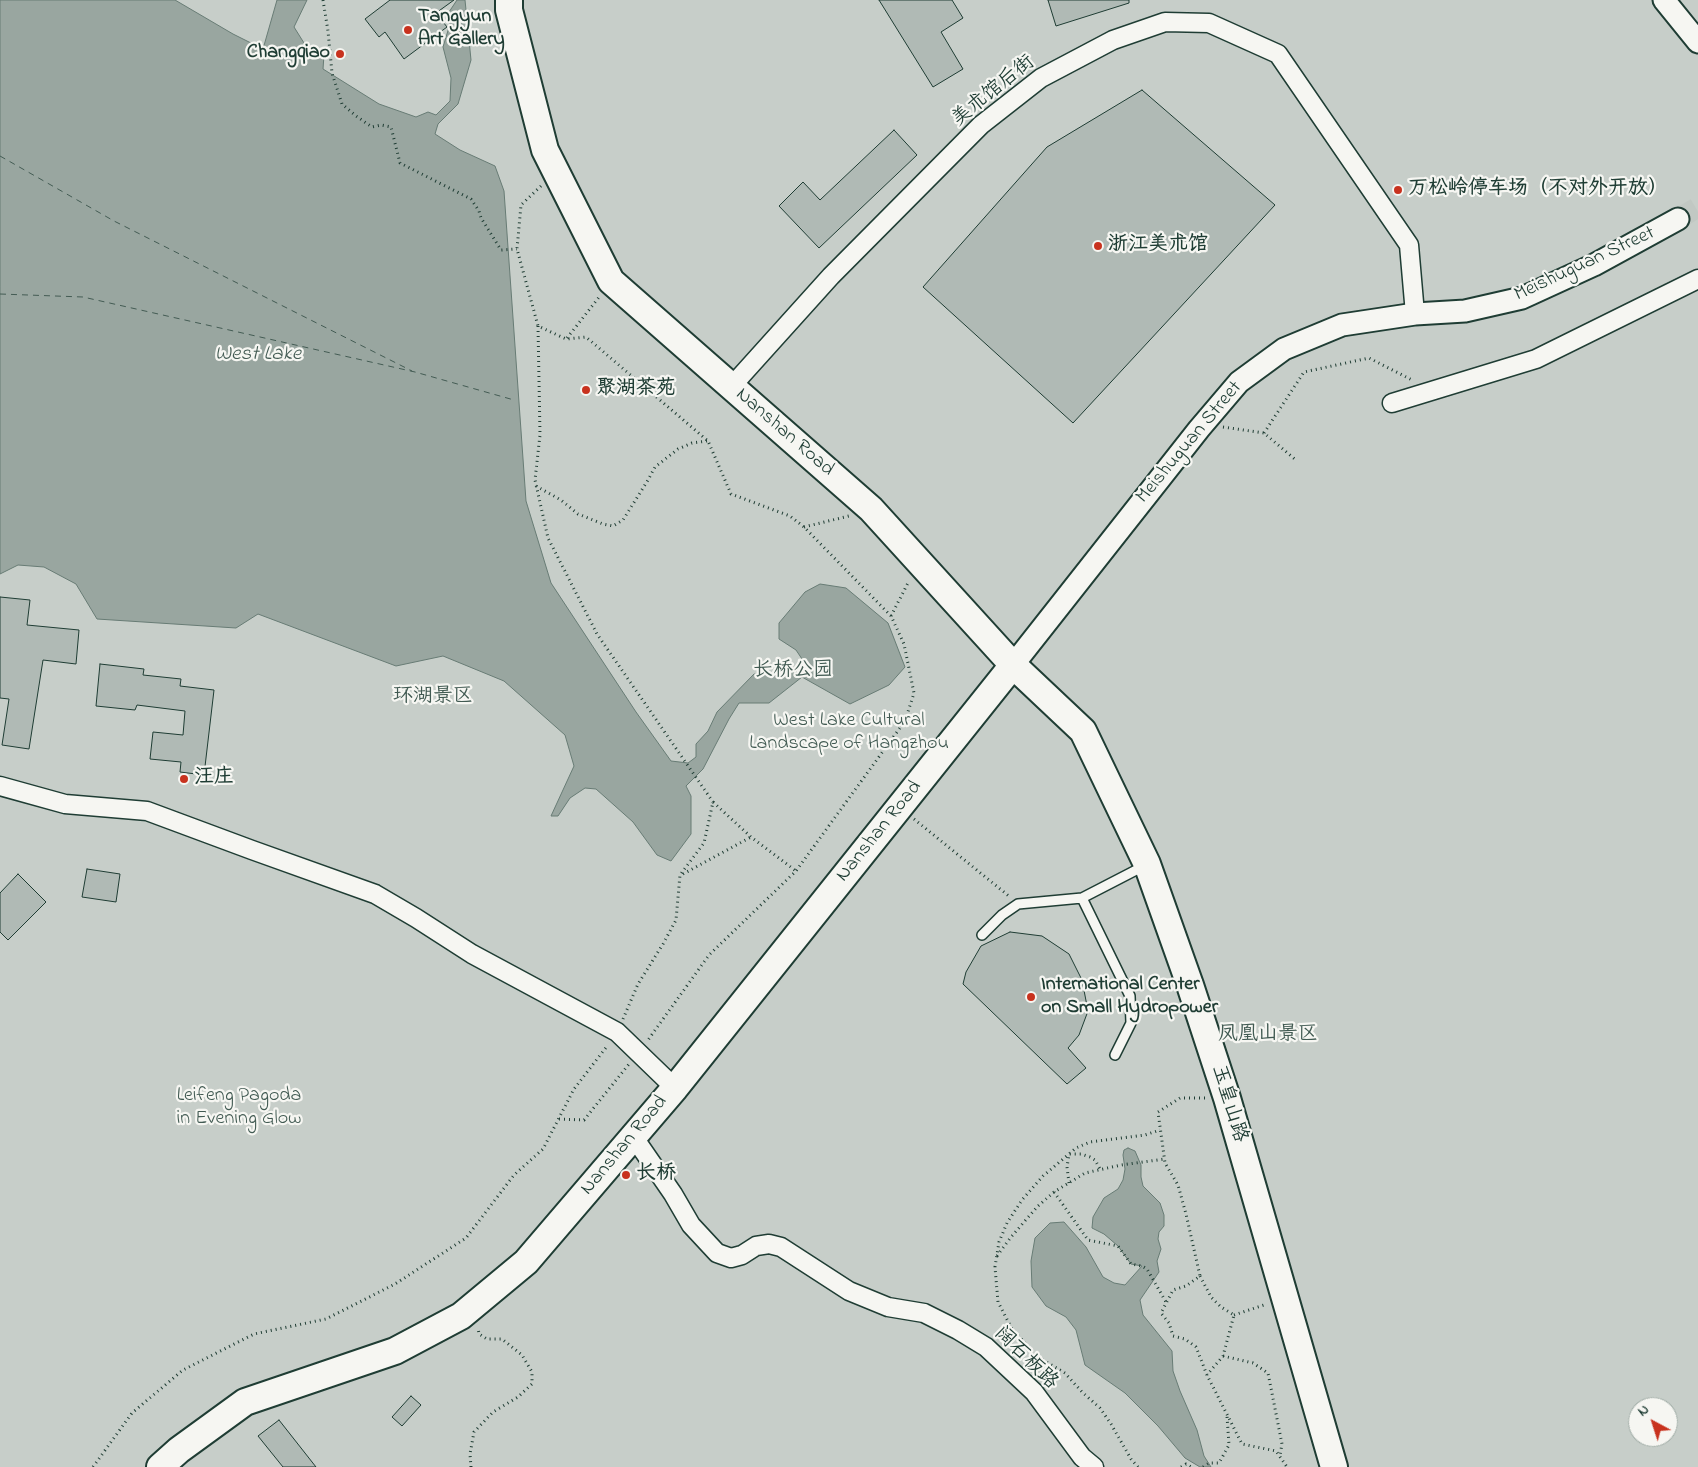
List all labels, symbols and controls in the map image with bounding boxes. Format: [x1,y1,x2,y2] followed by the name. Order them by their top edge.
[418,6,505,53] place label: Tangyun Art Gallery
[402,24,414,36] marker: Tangyun Art Gallery
[247,42,330,66] place label: Changqiao
[334,48,346,60] marker: Changqiao
[948,51,1040,133] street label: 美术馆后街
[1408,178,1668,202] place label: 万松岭停车场（不对外开放）
[1392,184,1404,196] marker: 万松岭停车场（不对外开放）
[1511,222,1659,308] street label: Meishuguan Street
[1108,234,1208,258] place label: 浙江美术馆
[1092,240,1104,252] marker: 浙江美术馆
[215,343,301,369] water label: West Lake
[1132,377,1248,509] street label: Meishuguan Street
[596,378,676,402] place label: 聚湖茶苑
[580,384,592,396] marker: 聚湖茶苑
[730,384,838,482] street label: Nanshan Road
[753,660,833,684] park label: 长桥公园
[393,686,473,710] park label: 环湖景区
[749,710,949,757] park label: West Lake Cultural Landscape of Hangzhou
[194,767,234,791] place label: 汪庄
[178,773,190,785] marker: 汪庄
[832,777,928,887] street label: Nanshan Road
[1041,974,1218,1021] place label: International Center on Small Hydropower
[1025,991,1037,1003] marker: International Center on Small Hydropower
[1218,1024,1318,1048] park label: 凤凰山景区
[1205,1062,1251,1146] street label: 玉皇山路
[177,1085,301,1132] park label: Leifeng Pagoda in Evening Glow
[576,1091,674,1201] street label: Nanshan Road
[636,1163,676,1187] place label: 长桥
[620,1169,632,1181] marker: 长桥
[988,1323,1062,1395] street label: 阔石板路
[1628,1397,1678,1447] north arrow
[1633,1400,1654,1422] text: N

